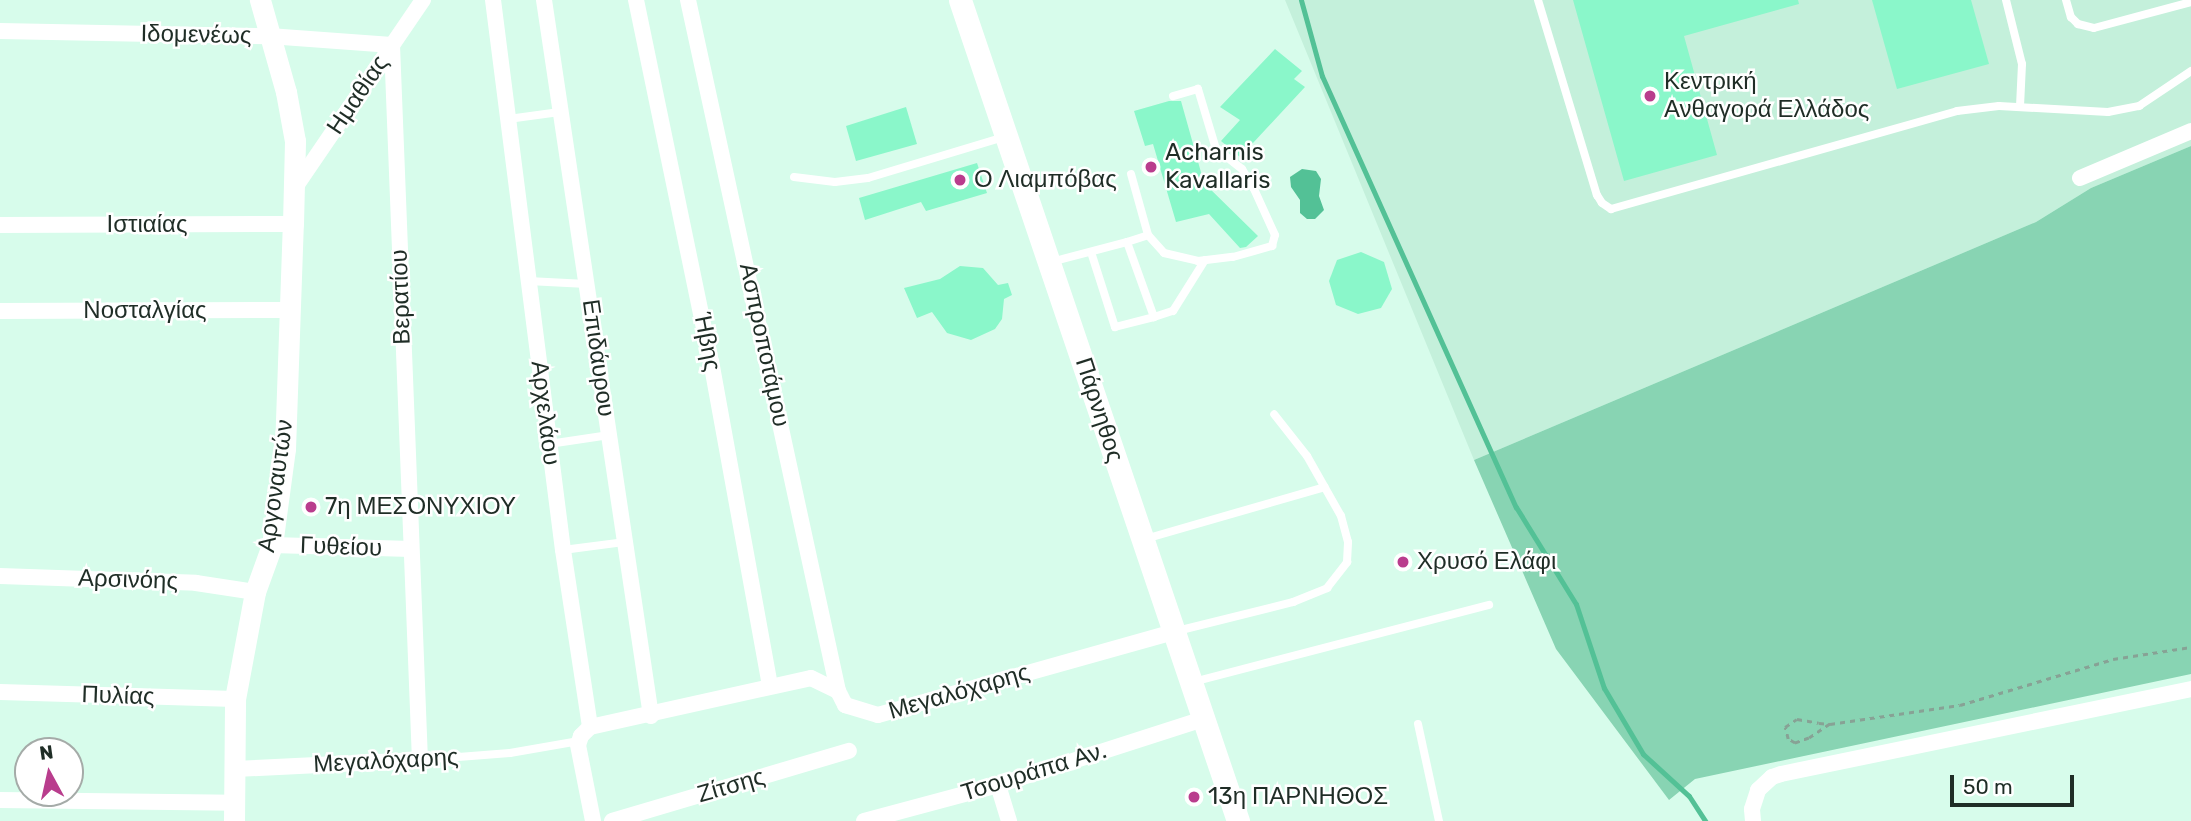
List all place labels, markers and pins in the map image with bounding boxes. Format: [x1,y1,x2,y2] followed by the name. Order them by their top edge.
[1664,68,1869,124] place label: Κεντρική Ανθαγορά Ελλάδος
[1642,88,1658,104] marker: Κεντρική Ανθαγορά Ελλάδος
[1165,139,1270,195] place label: Acharnis Kavallaris
[1143,159,1159,175] marker: Acharnis Kavallaris
[974,166,1117,194] place label: Ο Λιαμπόβας
[952,172,968,188] marker: Ο Λιαμπόβας
[325,493,516,521] place label: 7η ΜΕΣΟΝΥΧΙΟΥ
[303,499,319,515] marker: 7η ΜΕΣΟΝΥΧΙΟΥ
[1417,548,1556,576] place label: Χρυσό Ελάφι
[1395,554,1411,570] marker: Χρυσό Ελάφι
[1208,783,1388,811] place label: 13η ΠΑΡΝΗΘΟΣ
[1186,789,1202,805] marker: 13η ΠΑΡΝΗΘΟΣ

